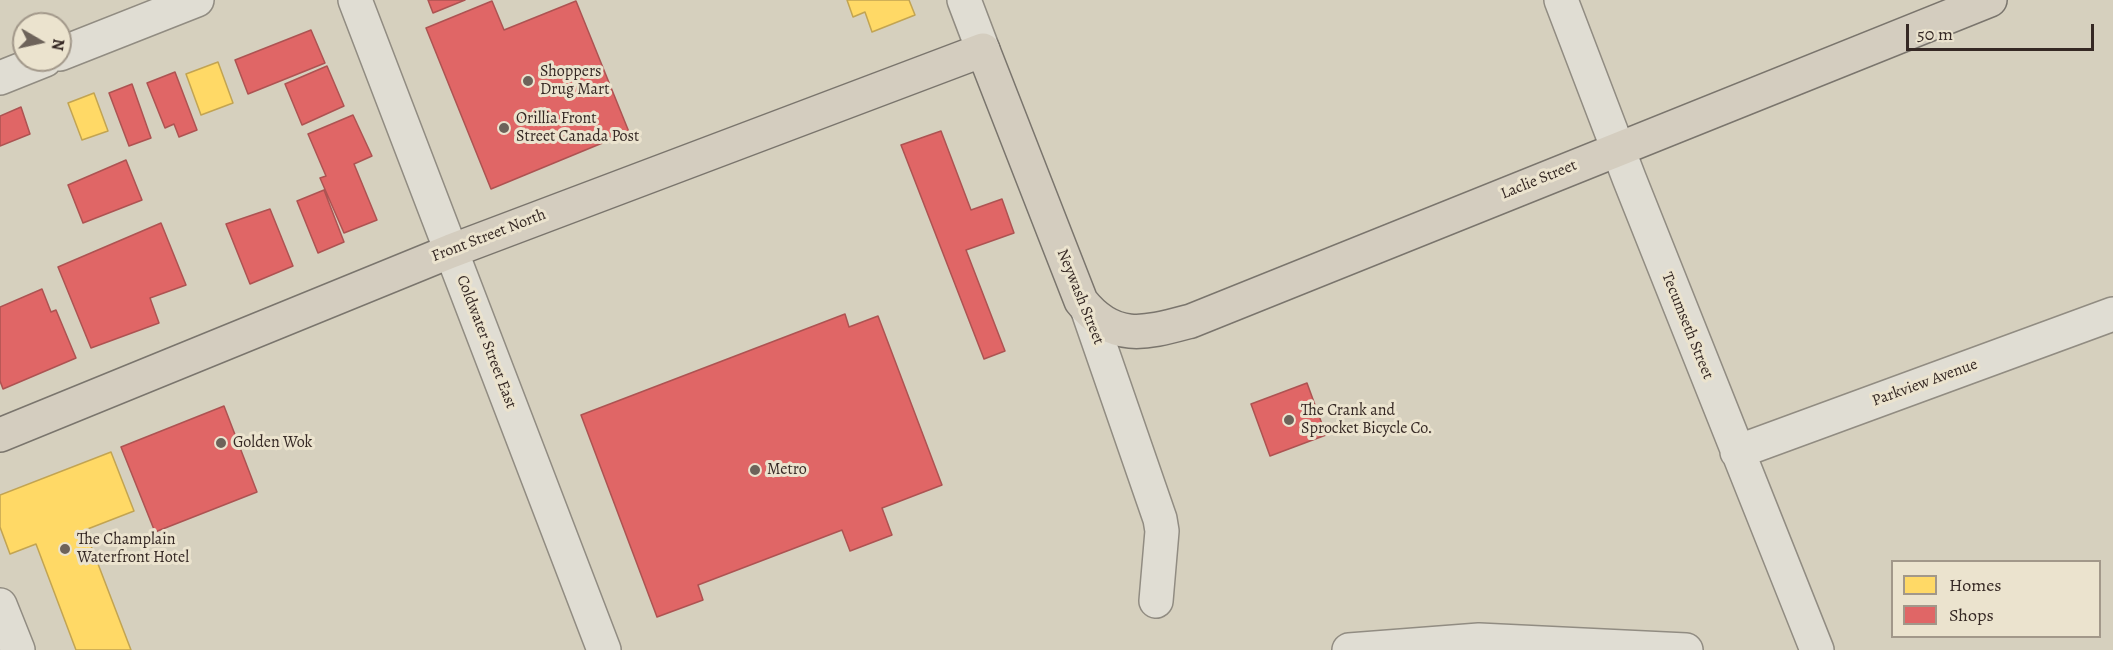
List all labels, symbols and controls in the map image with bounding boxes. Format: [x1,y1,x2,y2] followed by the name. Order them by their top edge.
[12,12,72,72] north arrow
[1909,12,2096,50] scale bar
[1917,22,1953,46] text: 50 m
[46,37,70,52] text: N
[540,62,609,100] place label: Shoppers Drug Mart
[521,74,535,88] marker: Shoppers Drug Mart
[516,109,639,147] place label: Orillia Front Street Canada Post
[497,121,511,135] marker: Orillia Front Street Canada Post
[1498,156,1580,204] street label: Laclie Street
[429,205,549,267] street label: Front Street North
[1052,246,1108,348] street label: Neywash Street
[1657,270,1717,382] street label: Tecumseth Street
[452,273,520,411] street label: Coldwater Street East
[1870,355,1980,411] street label: Parkview Avenue
[1301,401,1432,439] place label: The Crank and Sprocket Bicycle Co.
[1282,413,1296,427] marker: The Crank and Sprocket Bicycle Co.
[233,433,313,453] place label: Golden Wok
[214,436,228,450] marker: Golden Wok
[767,460,807,480] place label: Metro
[748,463,762,477] marker: Metro
[77,530,189,568] place label: The Champlain Waterfront Hotel
[58,542,72,556] marker: The Champlain Waterfront Hotel
[1891,560,2101,638] legend
[1949,573,2001,597] text: Homes
[1949,603,1994,627] text: Shops

